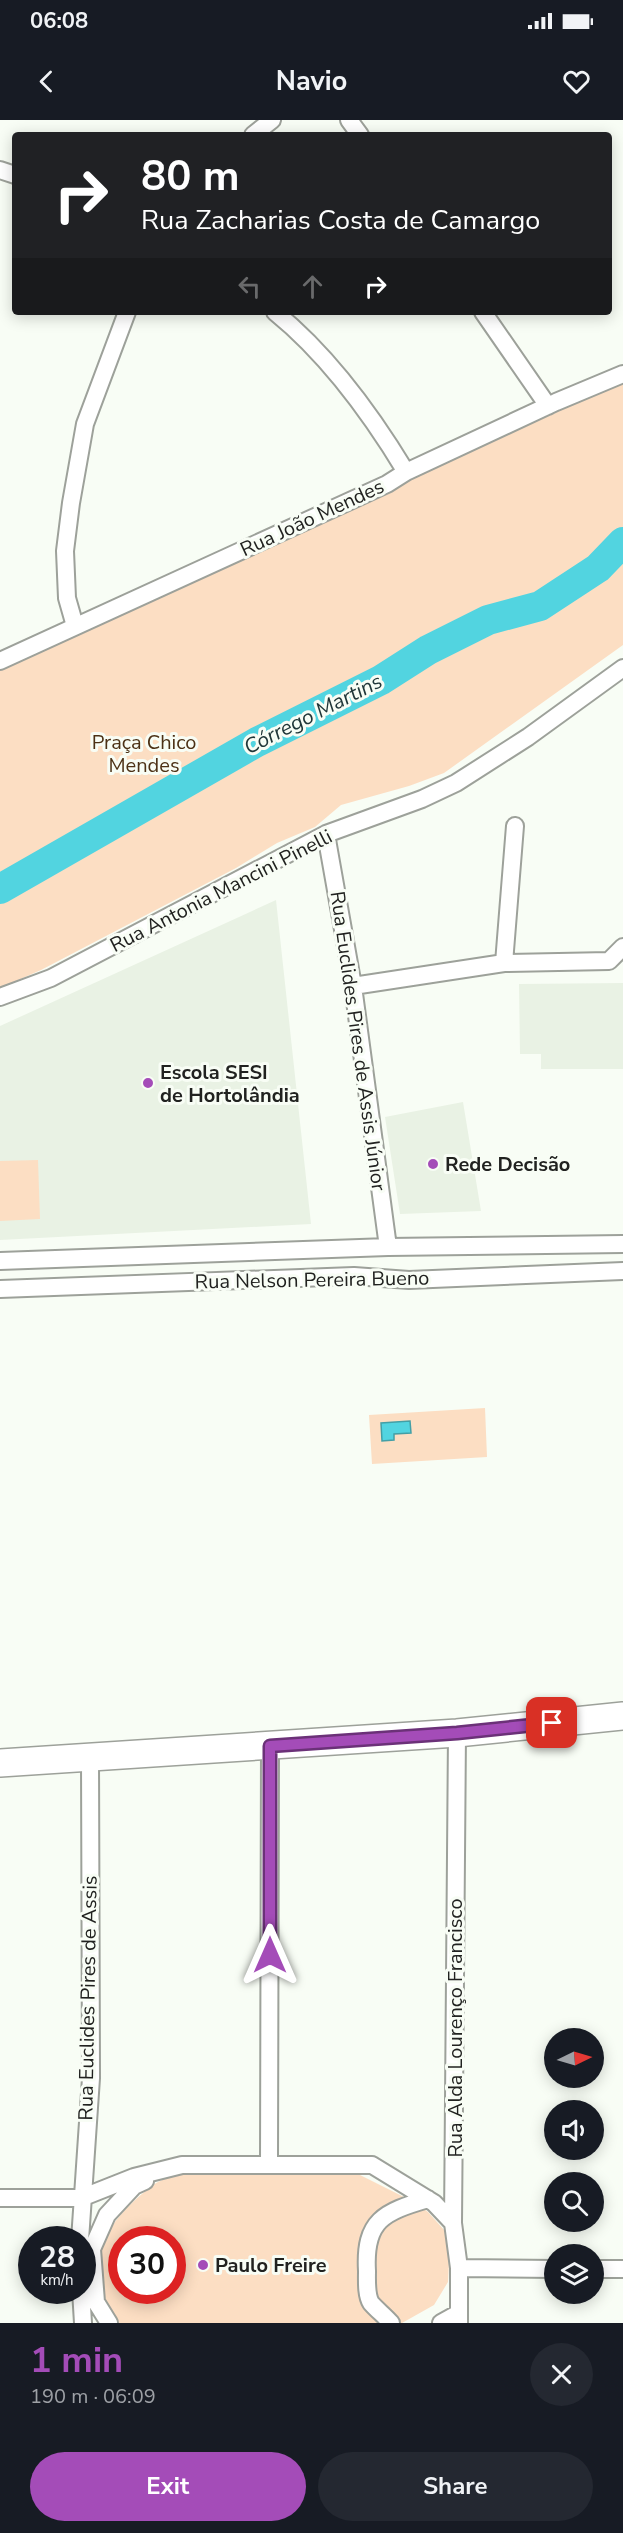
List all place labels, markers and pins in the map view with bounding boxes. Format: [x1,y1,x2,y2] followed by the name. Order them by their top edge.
[160,1059,300,1109] place label: Escola SESI de Hortolândia
[141,1076,155,1090] marker: Escola SESI de Hortolândia
[445,1151,570,1178] place label: Rede Decisão
[426,1157,440,1171] marker: Rede Decisão
[526,1697,577,1748] pin
[215,2252,327,2279] place label: Paulo Freire
[196,2258,210,2272] marker: Paulo Freire

